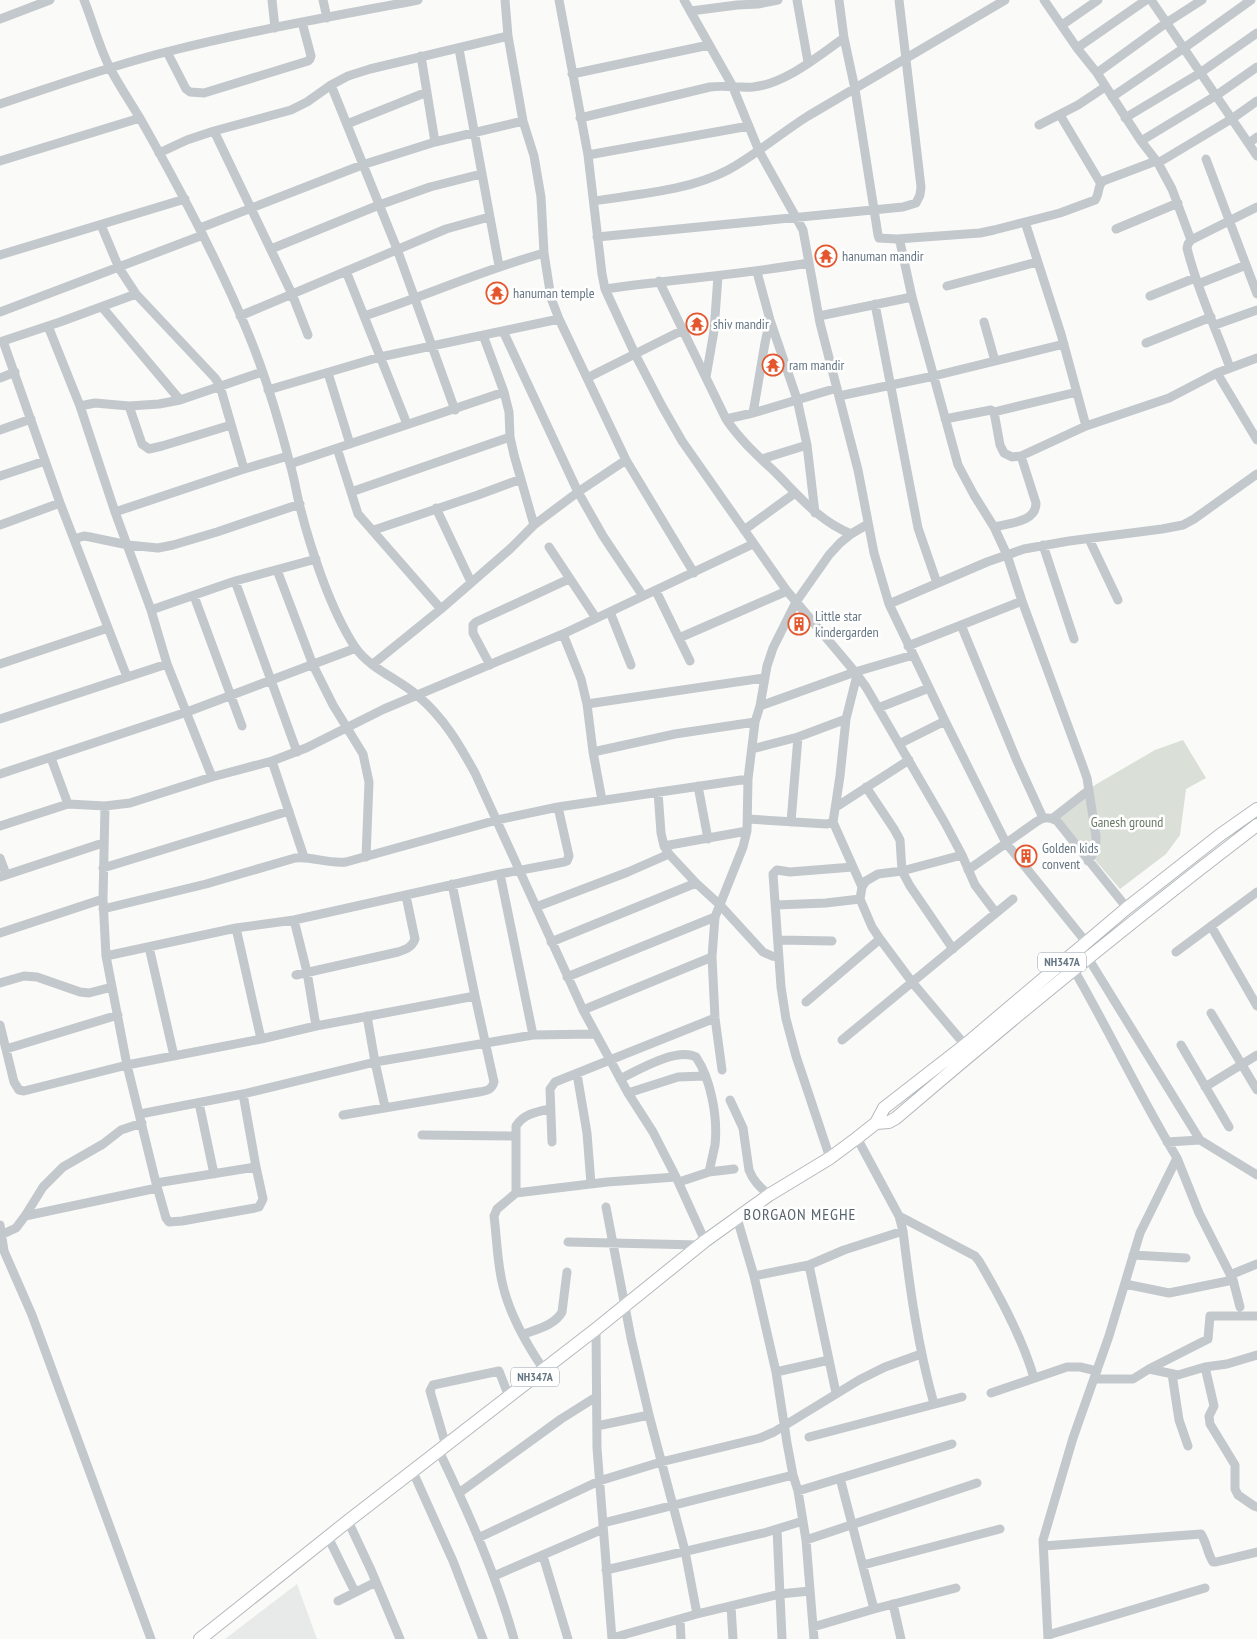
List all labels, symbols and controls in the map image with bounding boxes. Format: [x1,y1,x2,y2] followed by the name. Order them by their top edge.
[814,244,838,268] temple icon: hanuman mandir
[842,247,924,265] place label: hanuman mandir
[485,281,509,305] temple icon: hanuman temple
[513,284,595,302] place label: hanuman temple
[685,312,709,336] temple icon: shiv mandir
[713,315,769,333] place label: shiv mandir
[761,353,785,377] temple icon: ram mandir
[789,356,844,374] place label: ram mandir
[815,607,879,641] place label: Little star kindergarden
[787,612,811,636] building icon: Little star kindergarden
[1091,813,1163,831] park label: Ganesh ground
[1042,839,1099,873] place label: Golden kids convent
[1014,844,1038,868] building icon: Golden kids convent
[1038,952,1086,972] road number: NH347A
[744,1204,856,1224] district label: BORGAON MEGHE
[511,1368,559,1386] road number: NH347A

